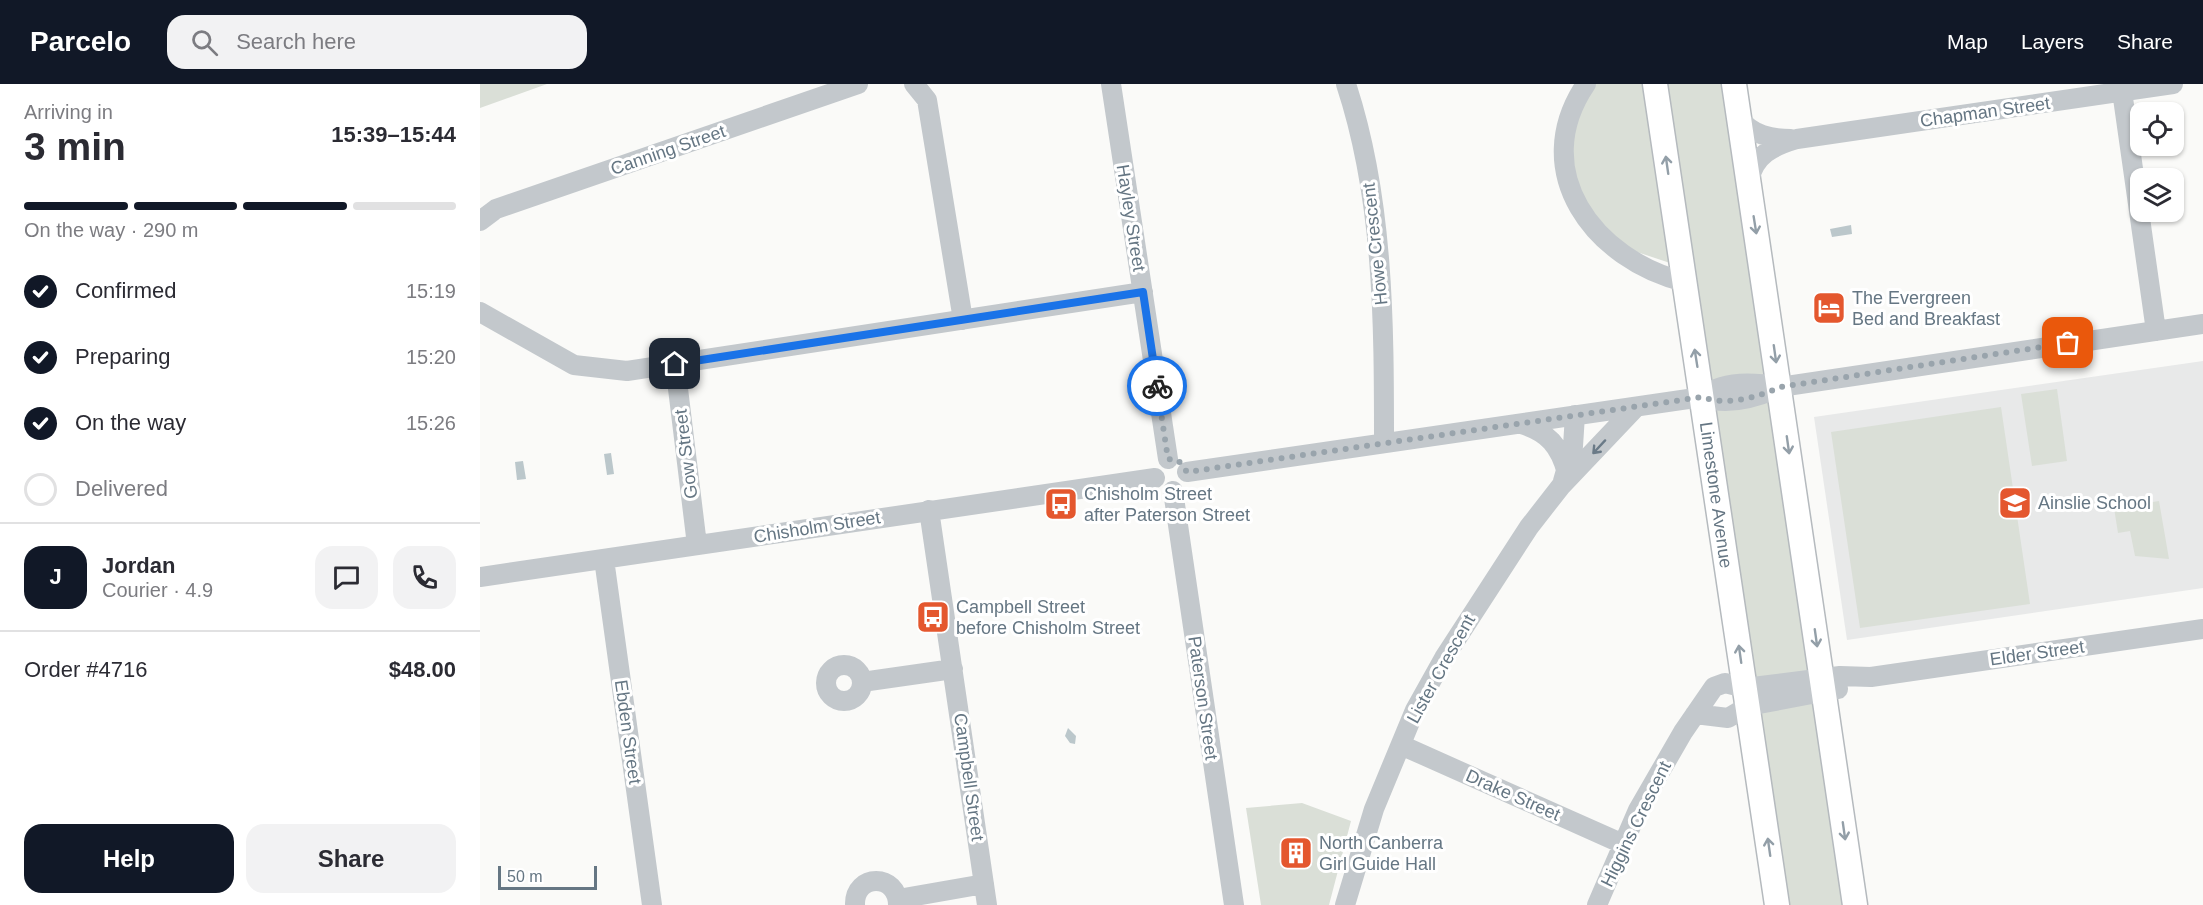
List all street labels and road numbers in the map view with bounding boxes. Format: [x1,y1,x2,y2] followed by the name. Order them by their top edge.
[1919,93,2051,131] street label: Chapman Street
[608,121,728,179] street label: Canning Street
[1113,163,1149,273] street label: Hayley Street
[1359,182,1391,306] street label: Howe Crescent
[671,408,701,500] street label: Gow Street
[1696,420,1736,570] street label: Limestone Avenue
[752,507,882,547] street label: Chisholm Street
[1403,611,1479,727] street label: Lister Crescent
[1184,635,1222,761] street label: Paterson Street
[1989,636,2085,670] street label: Elder Street
[611,679,645,785] street label: Ebden Street
[950,712,988,842] street label: Campbell Street
[1597,758,1675,890] street label: Higgins Crescent
[1463,765,1563,825] street label: Drake Street

